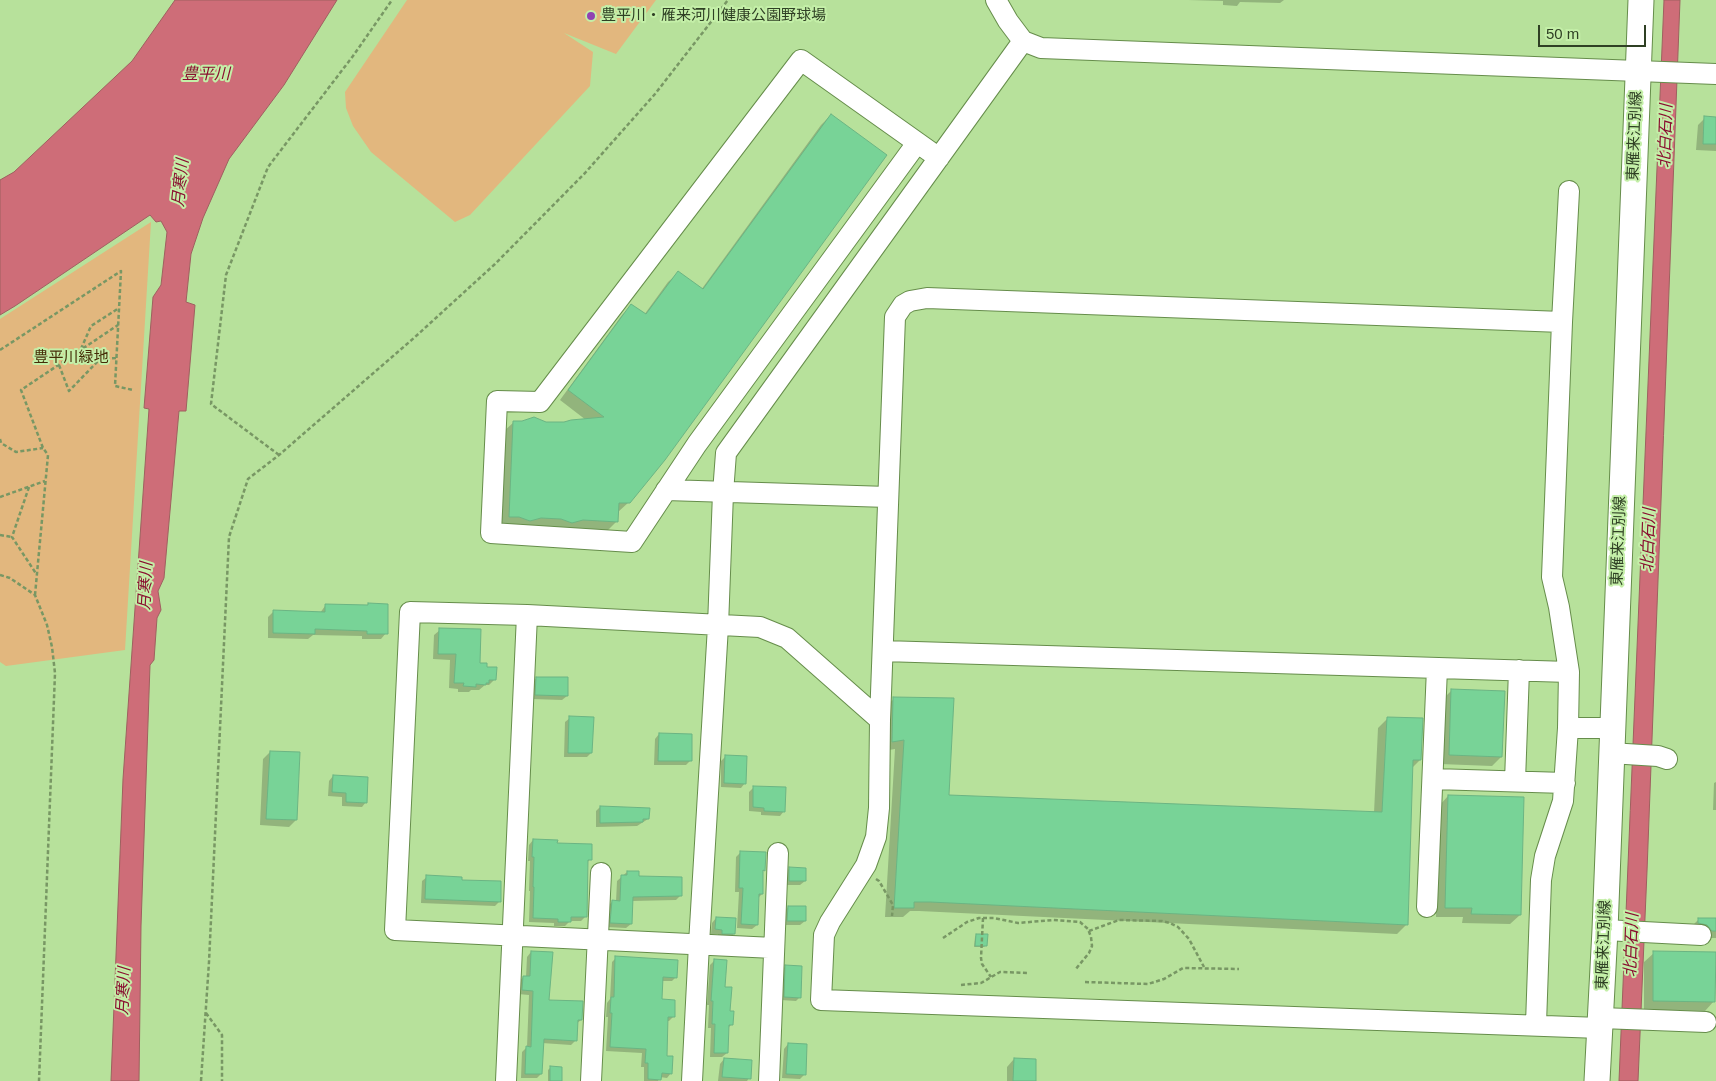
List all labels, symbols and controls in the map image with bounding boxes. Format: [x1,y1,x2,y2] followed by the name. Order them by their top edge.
[601,7,826,25] place label: 豊平川・雁来河川健康公園野球場
[585,10,597,22] marker: 豊平川・雁来河川健康公園野球場
[1541,15,1648,47] scale bar
[1546,25,1579,42] text: 50 m
[182,65,230,85] water label: 豊平川
[1624,91,1646,181] street label: 東雁来江別線
[1655,104,1677,168] water label: 北白石川
[169,158,193,208] water label: 月寒川
[34,349,108,367] park label: 豊平川緑地
[1608,496,1630,586] street label: 東雁来江別線
[1638,508,1660,572] water label: 北白石川
[135,562,157,610] water label: 月寒川
[1593,900,1615,990] street label: 東雁来江別線
[1621,913,1643,977] water label: 北白石川
[113,967,135,1015] water label: 月寒川

